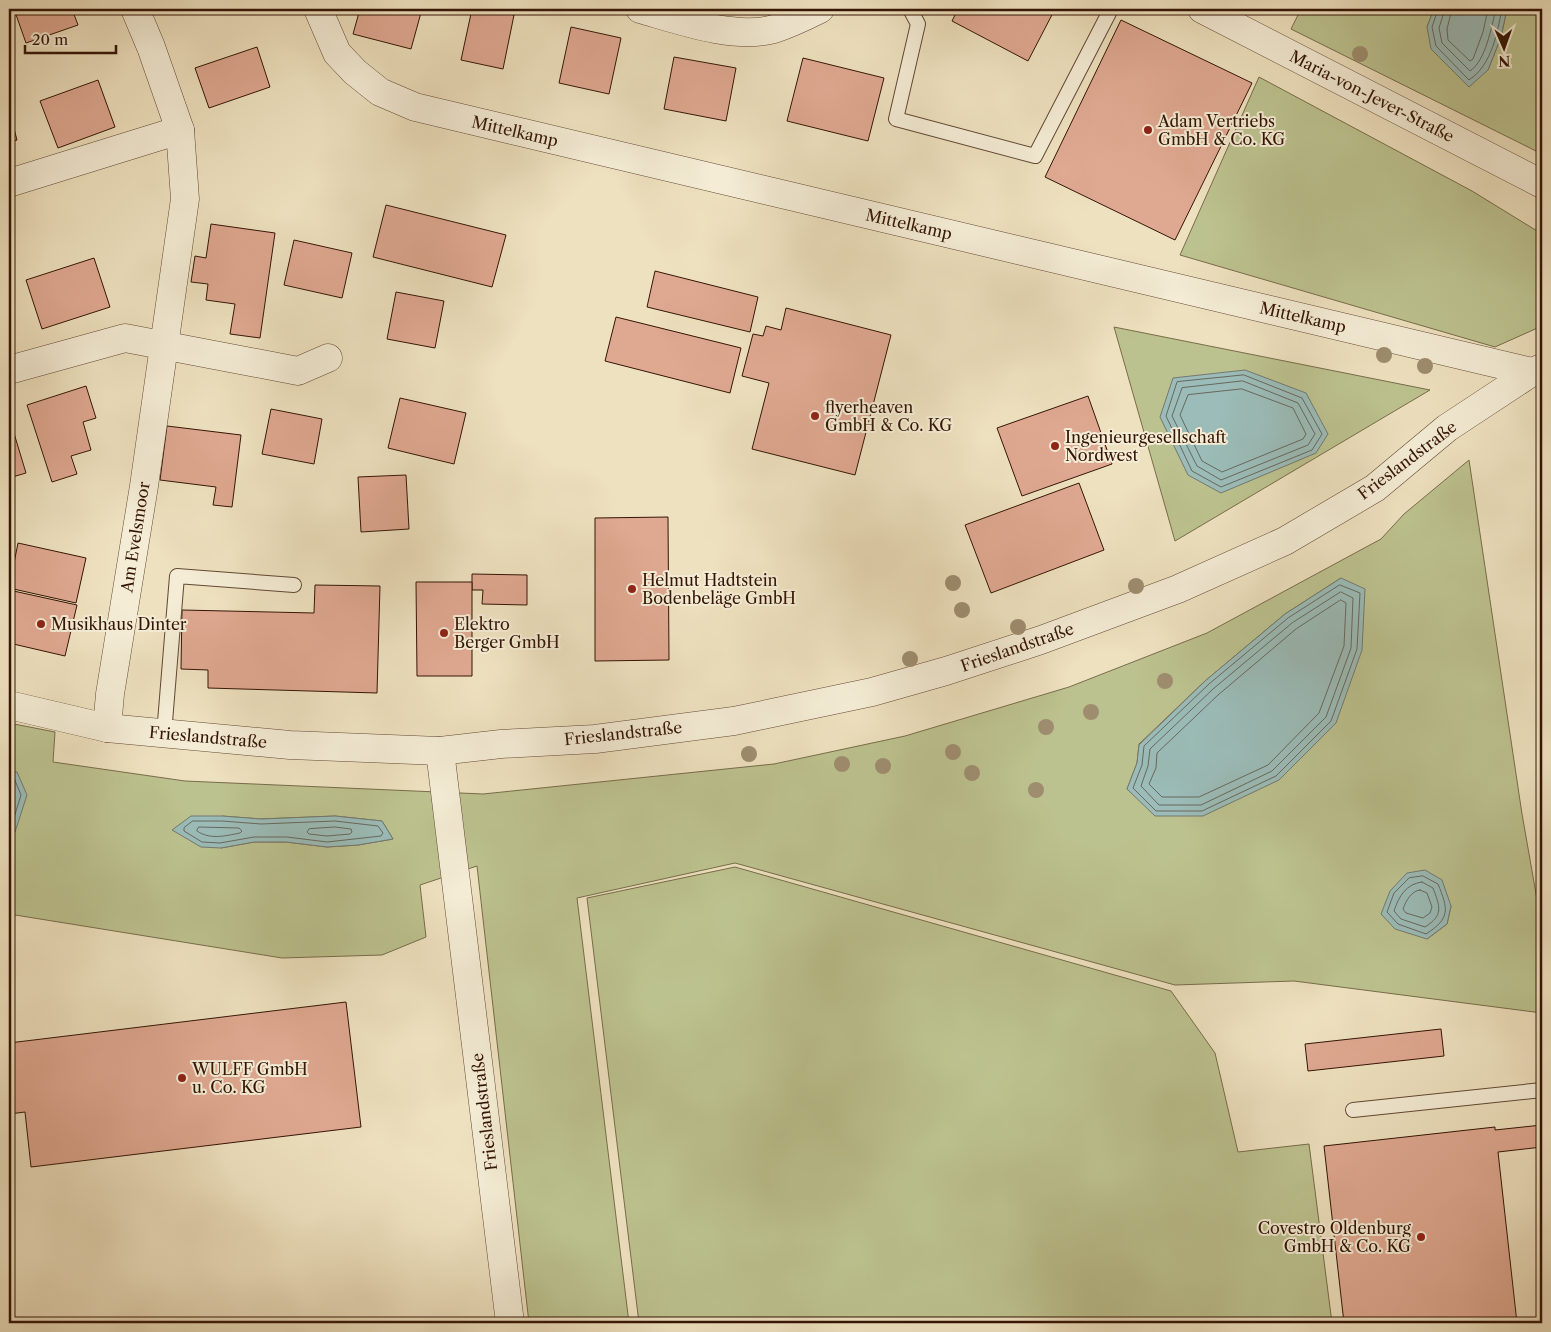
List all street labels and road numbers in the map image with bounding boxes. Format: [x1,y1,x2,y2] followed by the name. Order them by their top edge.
[1286,46,1458,146] street label: Maria-von-Jever-Straße
[470,111,560,151] street label: Mittelkamp
[864,204,954,244] street label: Mittelkamp
[1258,297,1348,337] street label: Mittelkamp
[1354,416,1460,504] street label: Frieslandstraße
[116,480,154,595] street label: Am Evelsmoor
[958,618,1076,676] street label: Frieslandstraße
[563,717,683,749] street label: Frieslandstraße
[148,722,268,752] street label: Frieslandstraße
[467,1052,501,1172] street label: Frieslandstraße

